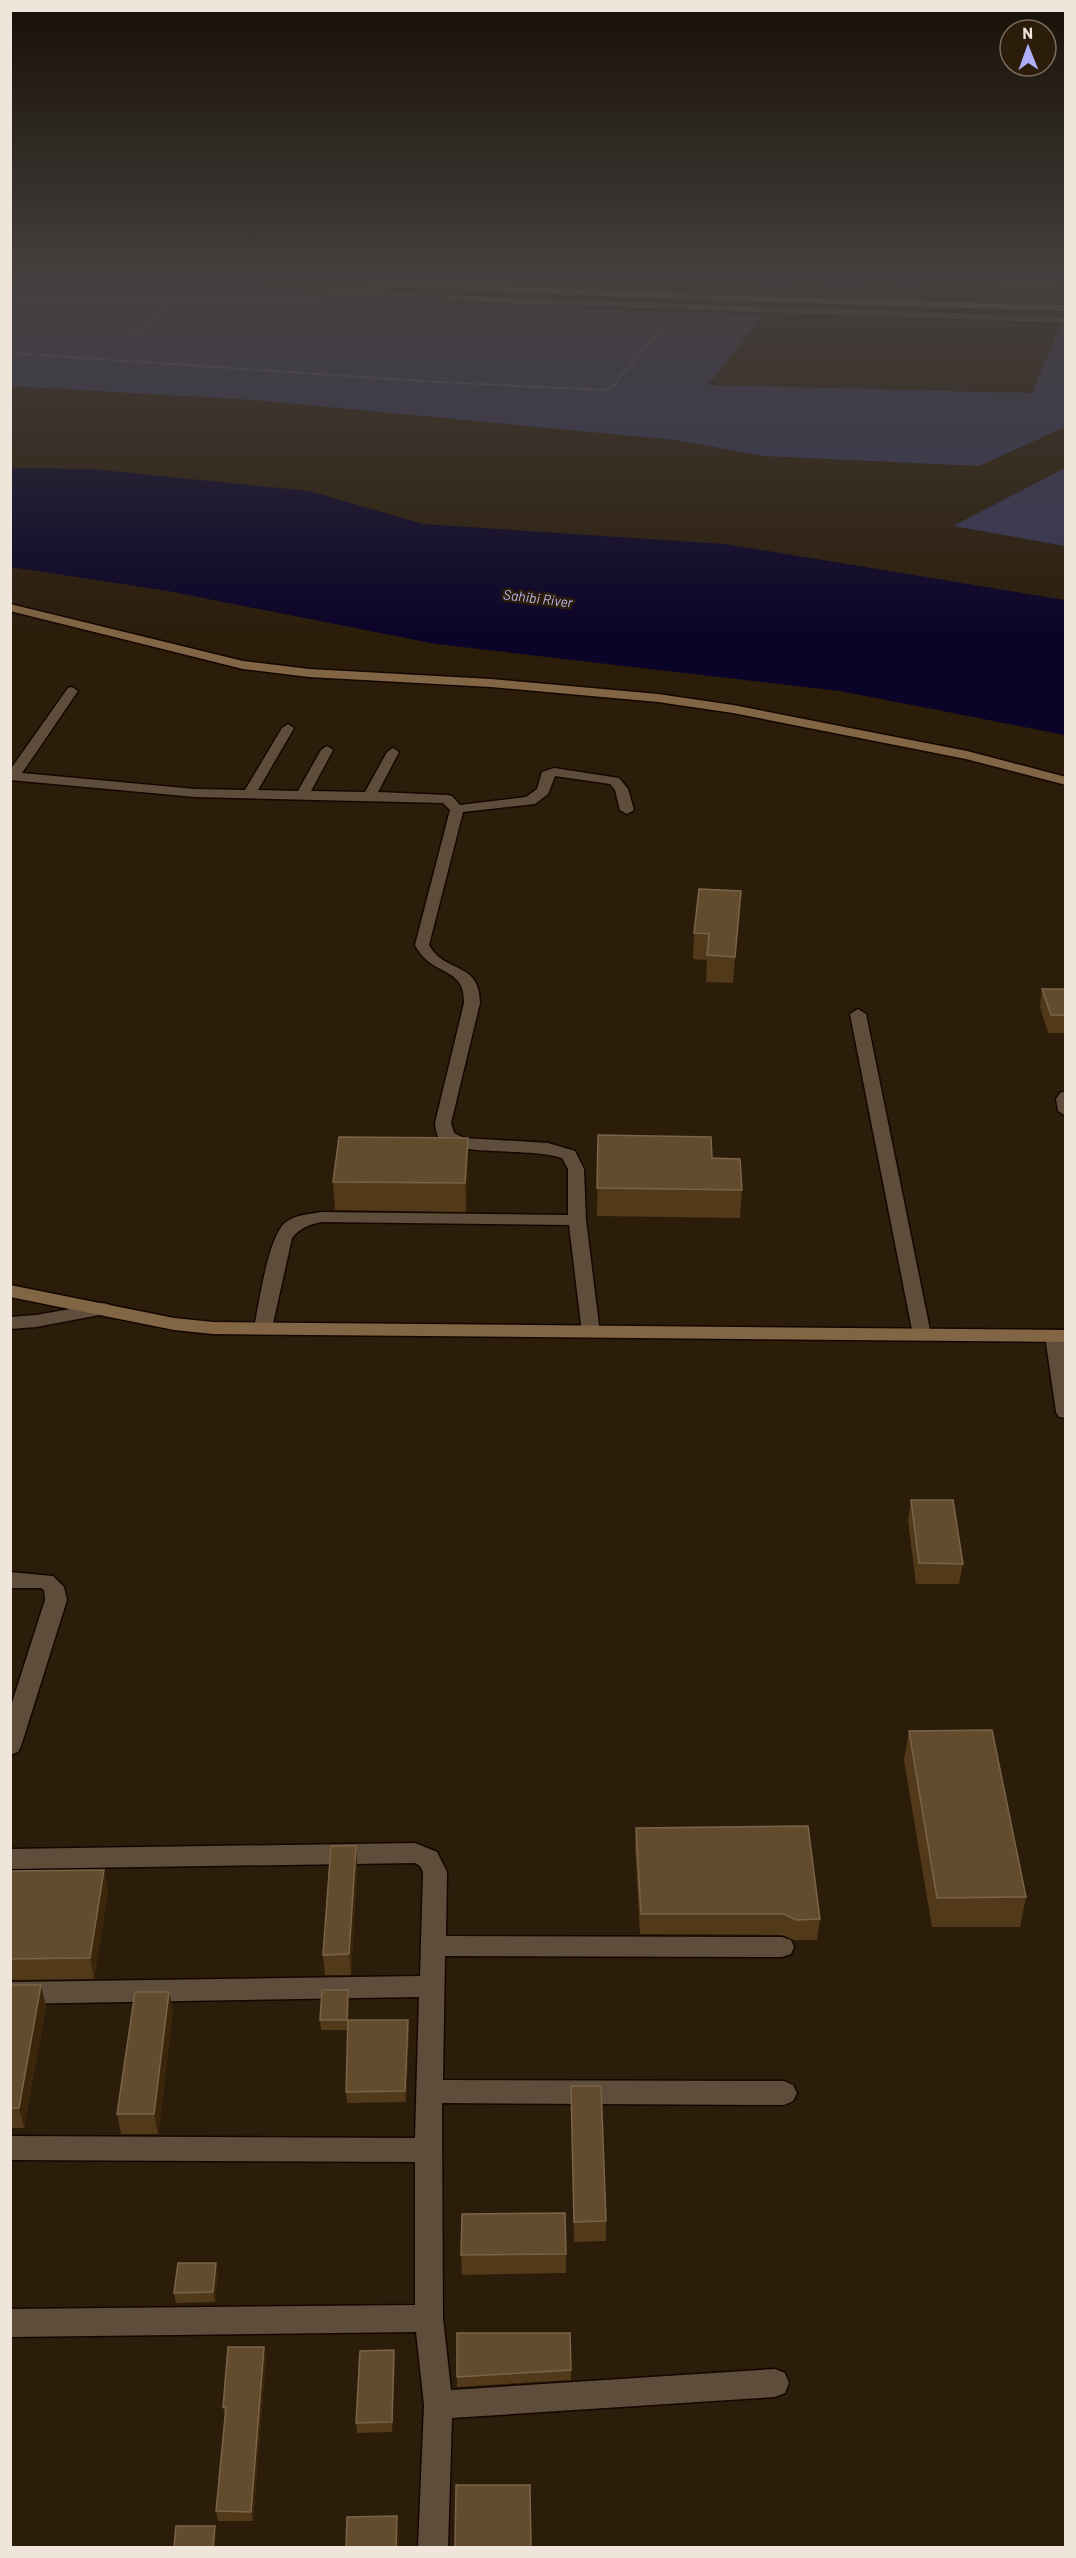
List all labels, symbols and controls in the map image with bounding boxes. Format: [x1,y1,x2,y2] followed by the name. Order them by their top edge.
[998,18,1058,78] north arrow
[1022,23,1033,42] text: N
[502,585,575,611] water label: Sahibi River

